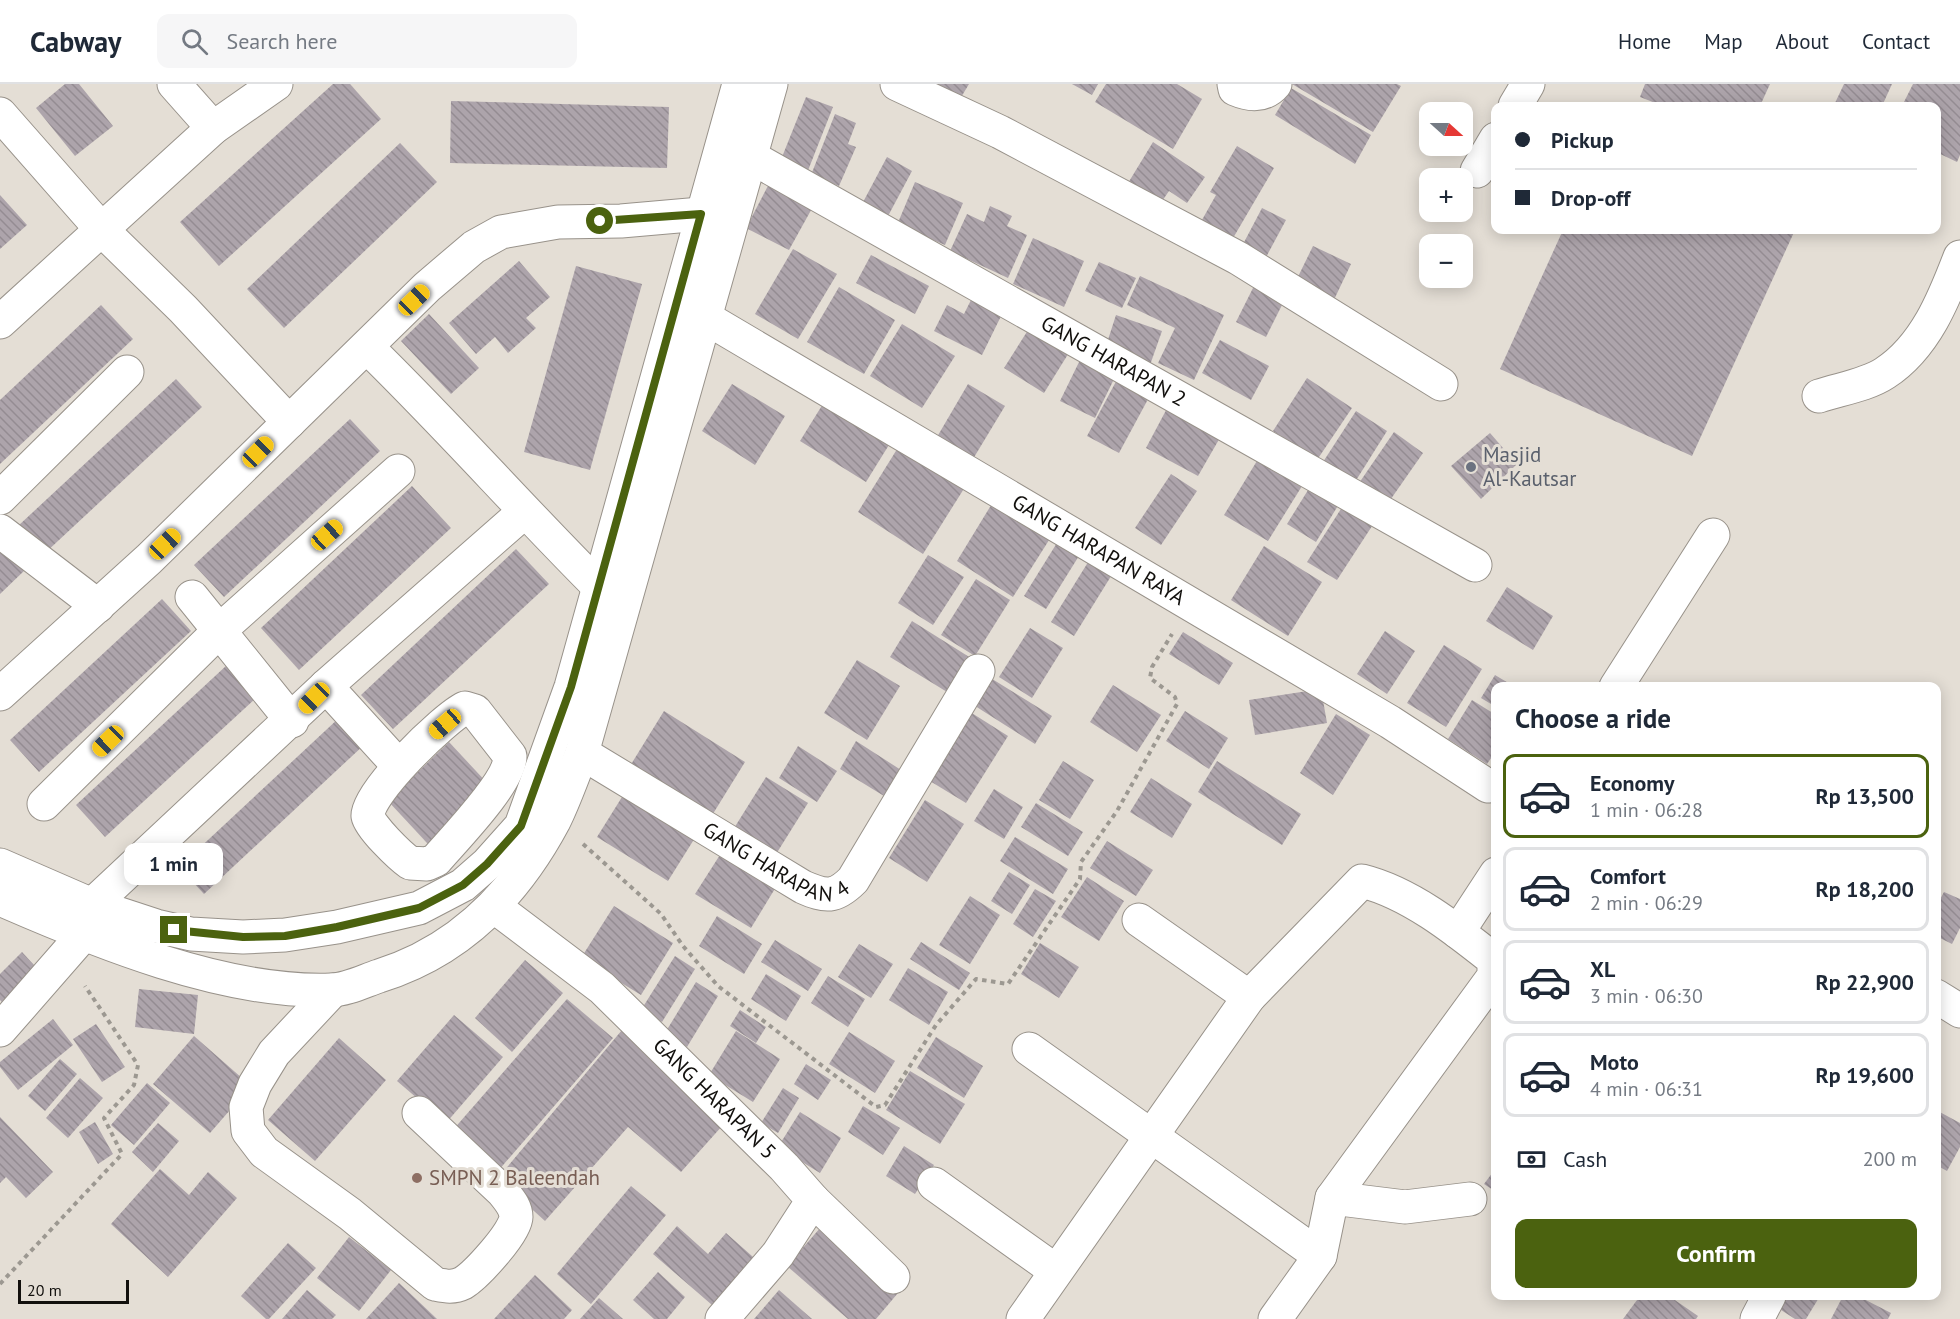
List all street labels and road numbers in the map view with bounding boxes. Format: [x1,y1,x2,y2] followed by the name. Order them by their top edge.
[1036,309,1191,412] street label: GANG HARAPAN 2
[1008,488,1191,611] street label: GANG HARAPAN RAYA
[698,816,855,908] street label: GANG HARAPAN 4
[648,1032,782,1165] street label: GANG HARAPAN 5

